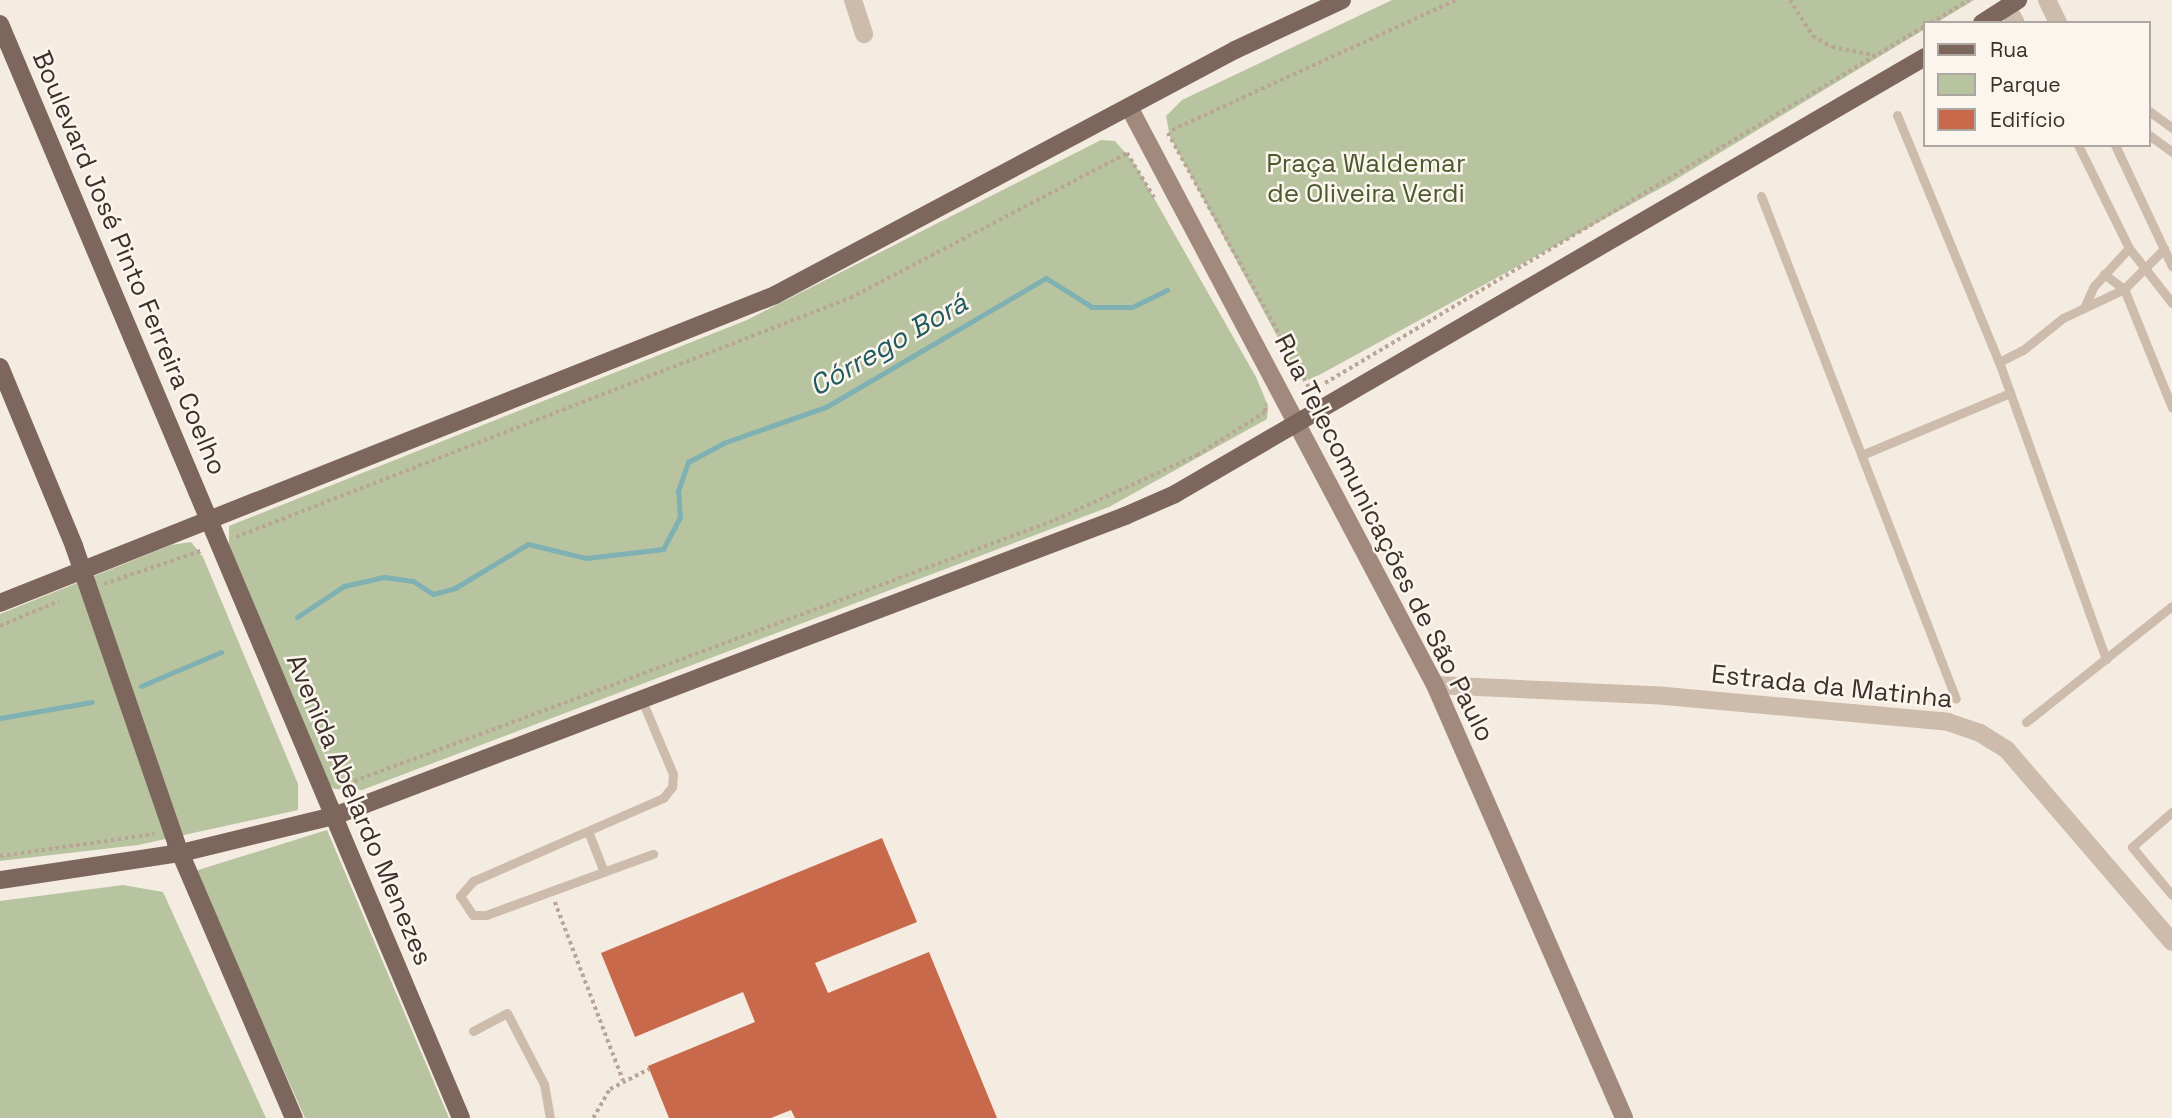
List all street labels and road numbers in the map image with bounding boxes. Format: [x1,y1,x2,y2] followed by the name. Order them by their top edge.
[25,46,233,480] street label: Boulevard José Pinto Ferreira Coelho
[1267,329,1501,747] street label: Rua Telecomunicações de São Paulo
[279,650,439,970] street label: Avenida Abelardo Menezes
[1710,659,1954,715] street label: Estrada da Matinha

